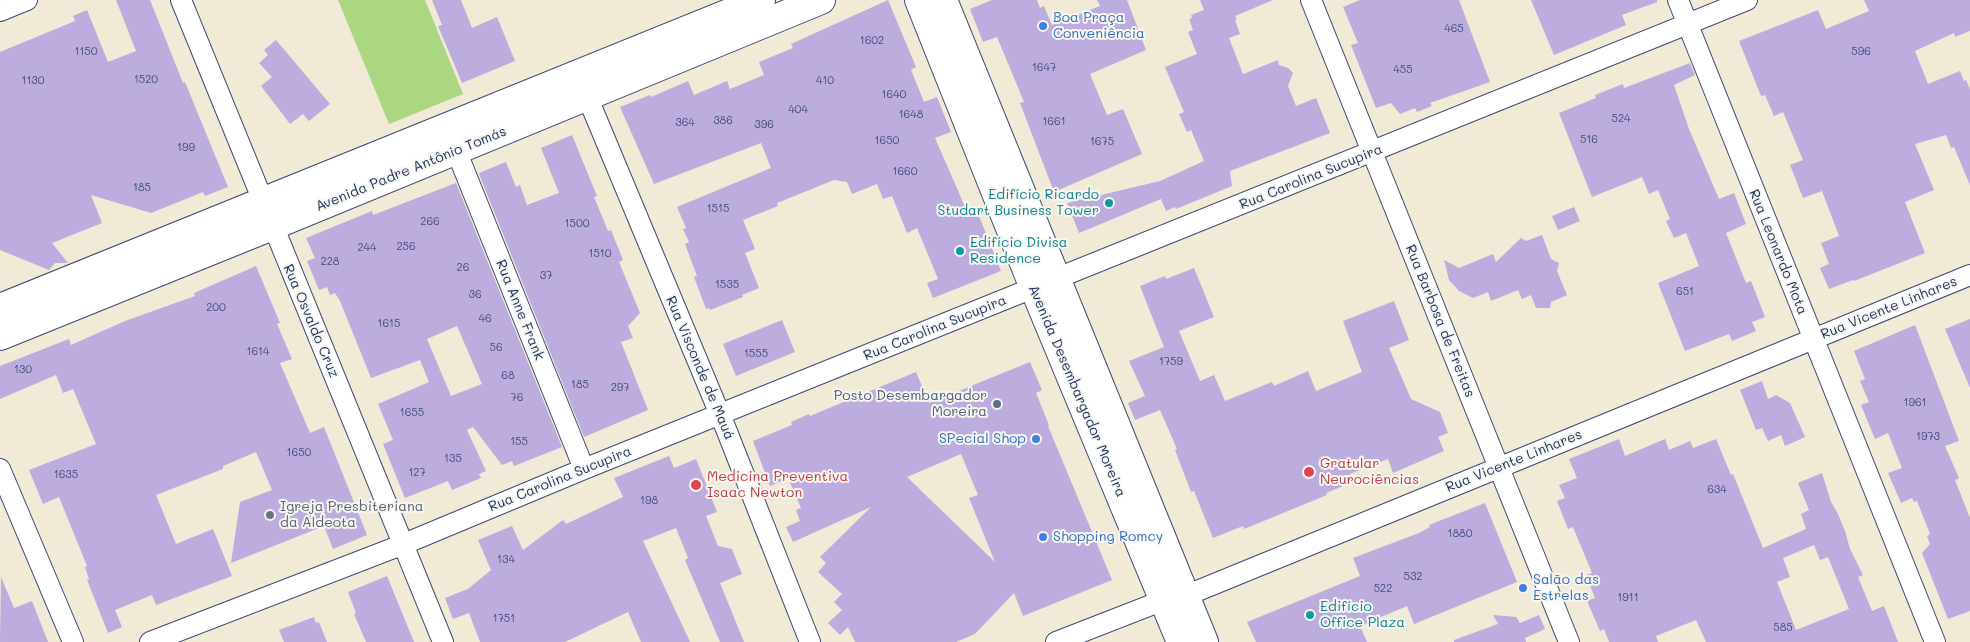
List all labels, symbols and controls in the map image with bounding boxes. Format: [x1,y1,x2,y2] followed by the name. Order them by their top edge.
[1053,10,1145,42] place label: Boa Praça Conveniência
[1037,20,1049,32] marker: Boa Praça Conveniência
[1444,22,1464,36] house number: 465
[860,34,884,48] house number: 1602
[74,45,98,59] house number: 1150
[1851,45,1871,59] house number: 596
[1032,61,1056,75] house number: 1647
[1393,63,1413,77] house number: 455
[134,73,158,87] house number: 1520
[21,74,45,88] house number: 1130
[816,74,834,88] house number: 410
[882,88,906,102] house number: 1640
[788,103,808,117] house number: 404
[899,108,923,122] house number: 1648
[1612,112,1630,126] house number: 524
[713,114,733,128] house number: 386
[1042,115,1066,129] house number: 1661
[675,116,695,130] house number: 364
[754,118,774,132] house number: 396
[313,123,509,215] street label: Avenida Padre Antônio Tomás
[1580,133,1598,147] house number: 516
[875,134,899,148] house number: 1650
[1090,135,1114,149] house number: 1675
[177,141,195,155] house number: 199
[1237,141,1385,213] street label: Rua Carolina Sucupira
[893,165,917,179] house number: 1660
[133,181,151,195] house number: 185
[937,187,1099,220] place label: Edifício Ricardo Studart Business Tower
[1745,187,1811,317] street label: Rua Leonardo Mota
[1103,197,1115,209] marker: Edifício Ricardo Studart Business Tower
[707,202,729,216] house number: 1515
[420,215,440,229] house number: 266
[565,217,589,231] house number: 1500
[970,235,1067,268] place label: Edifício Divisa Residence
[396,240,416,254] house number: 256
[357,241,377,255] house number: 244
[1402,242,1478,400] street label: Rua Barbosa de Freitas
[954,245,966,257] marker: Edifício Divisa Residence
[588,247,612,261] house number: 1510
[321,255,339,269] house number: 228
[492,257,548,363] street label: Rua Anne Frank
[457,261,469,275] house number: 26
[280,262,342,380] street label: Rua Osvaldo Cruz
[540,269,552,283] house number: 37
[1818,273,1960,343] street label: Rua Vicente Linhares
[715,278,739,292] house number: 1535
[1025,282,1129,500] street label: Avenida Desembargador Moreira
[1676,285,1694,299] house number: 651
[468,288,482,302] house number: 36
[861,292,1009,364] street label: Rua Carolina Sucupira
[662,294,738,442] street label: Rua Visconde de Mauá
[206,301,226,315] house number: 200
[478,312,492,326] house number: 46
[378,317,400,331] house number: 1615
[489,341,503,355] house number: 56
[247,345,269,359] house number: 1614
[744,347,768,361] house number: 1555
[1159,355,1183,369] house number: 1759
[14,363,32,377] house number: 130
[501,369,515,383] house number: 68
[571,378,589,392] house number: 185
[611,381,629,395] house number: 297
[834,388,987,421] place label: Posto Desembargador Moreira
[511,391,523,405] house number: 76
[1904,396,1926,410] house number: 1961
[991,398,1003,410] marker: Posto Desembargador Moreira
[400,406,424,420] house number: 1655
[1443,426,1585,496] street label: Rua Vicente Linhares
[1916,430,1940,444] house number: 1973
[939,431,1026,447] place label: SPecial Shop
[1030,433,1042,445] marker: SPecial Shop
[510,435,528,449] house number: 155
[486,443,634,515] street label: Rua Carolina Sucupira
[287,446,311,460] house number: 1650
[444,452,462,466] house number: 135
[1320,456,1419,488] place label: Gratular Neurociências
[1302,465,1316,479] marker: Gratular Neurociências
[408,466,426,480] house number: 127
[54,468,78,482] house number: 1635
[707,469,848,502] place label: Medicina Preventiva Isaac Newton
[689,478,703,492] marker: Medicina Preventiva Isaac Newton
[1707,483,1727,497] house number: 634
[640,494,658,508] house number: 198
[280,499,423,532] place label: Igreja Presbiteriana da Aldeota
[264,509,276,521] marker: Igreja Presbiteriana da Aldeota
[1447,527,1473,541] house number: 1880
[1053,529,1163,545] place label: Shopping Romcy
[1037,531,1049,543] marker: Shopping Romcy
[497,553,515,567] house number: 134
[1404,570,1422,584] house number: 532
[1533,572,1599,604] place label: Salão das Estrelas
[1374,582,1392,596] house number: 522
[1517,582,1529,594] marker: Salão das Estrelas
[1617,591,1639,605] house number: 1911
[1320,599,1405,632] place label: Edifício Office Plaza
[1304,609,1316,621] marker: Edifício Office Plaza
[493,612,515,626] house number: 1751
[1773,621,1793,635] house number: 585

